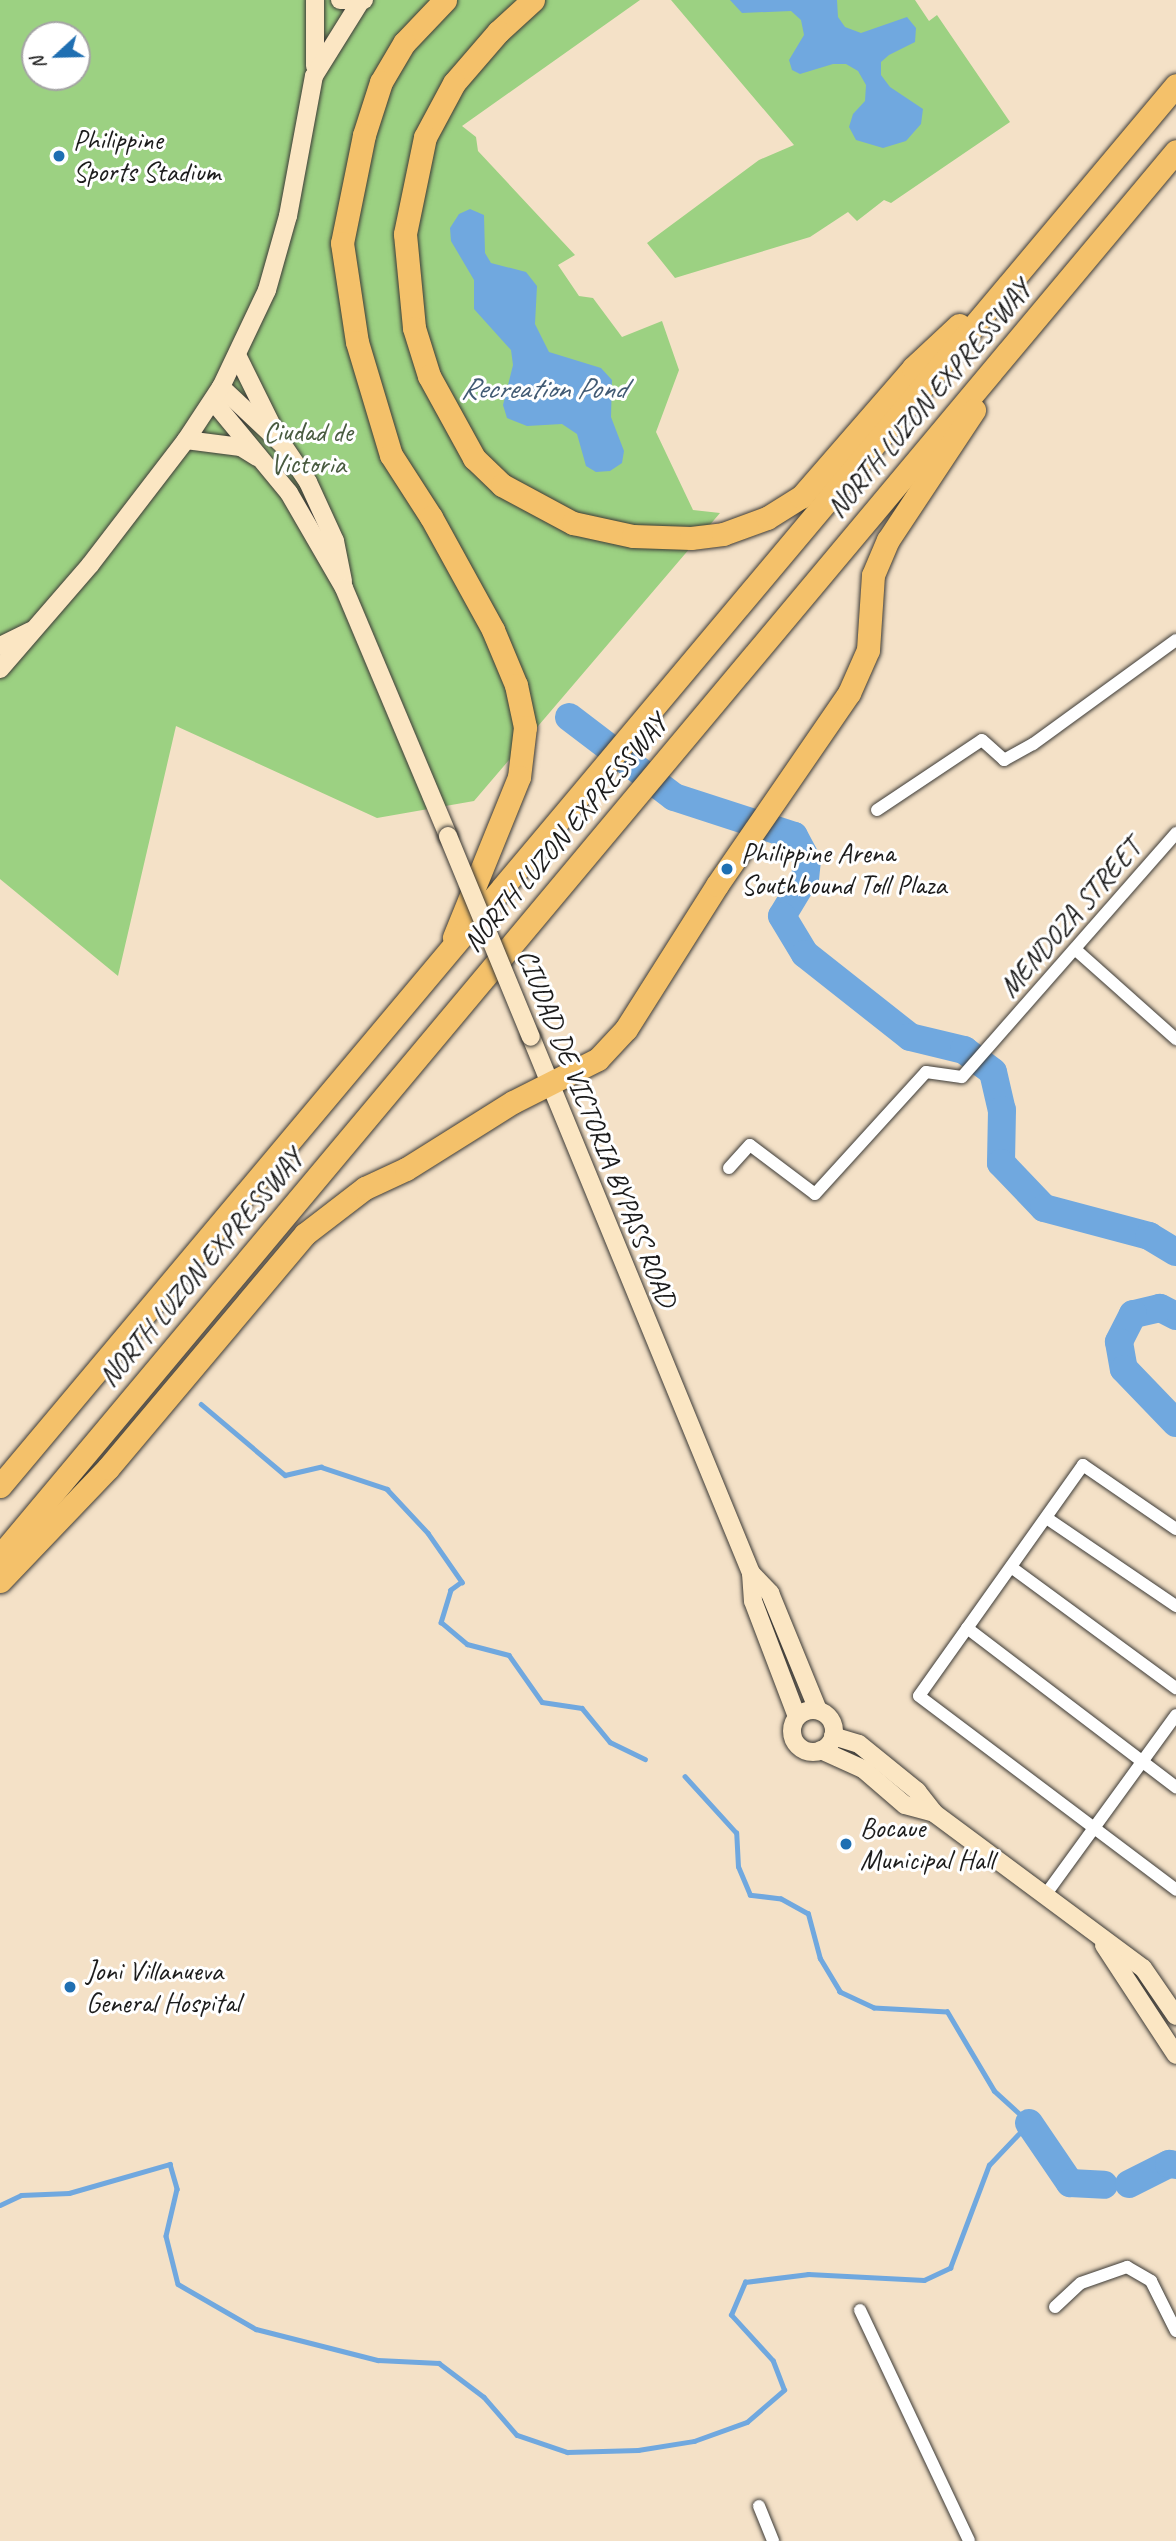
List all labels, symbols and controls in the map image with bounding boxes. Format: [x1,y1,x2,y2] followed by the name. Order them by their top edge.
[21,21,91,91] north arrow
[25,53,52,73] text: N
[73,123,221,189] place label: Philippine Sports Stadium
[51,148,67,164] marker: Philippine Sports Stadium
[822,276,1036,522] street label: NORTH LUZON EXPRESSWAY
[461,370,625,406] water label: Recreation Pond
[263,415,353,481] park label: Ciudad de Victoria
[458,710,672,956] street label: NORTH LUZON EXPRESSWAY
[992,832,1148,1004] street label: MENDOZA STREET
[741,836,946,902] place label: Philippine Arena Southbound Toll Plaza
[719,861,735,877] marker: Philippine Arena Southbound Toll Plaza
[510,944,684,1312] street label: CIUDAD DE VICTORIA BYPASS ROAD
[94,1145,308,1391] street label: NORTH LUZON EXPRESSWAY
[860,1811,995,1877] place label: Bocaue Municipal Hall
[838,1836,854,1852] marker: Bocaue Municipal Hall
[86,1954,240,2020] place label: Joni Villanueva General Hospital
[60,1977,80,1997] marker: Joni Villanueva General Hospital

